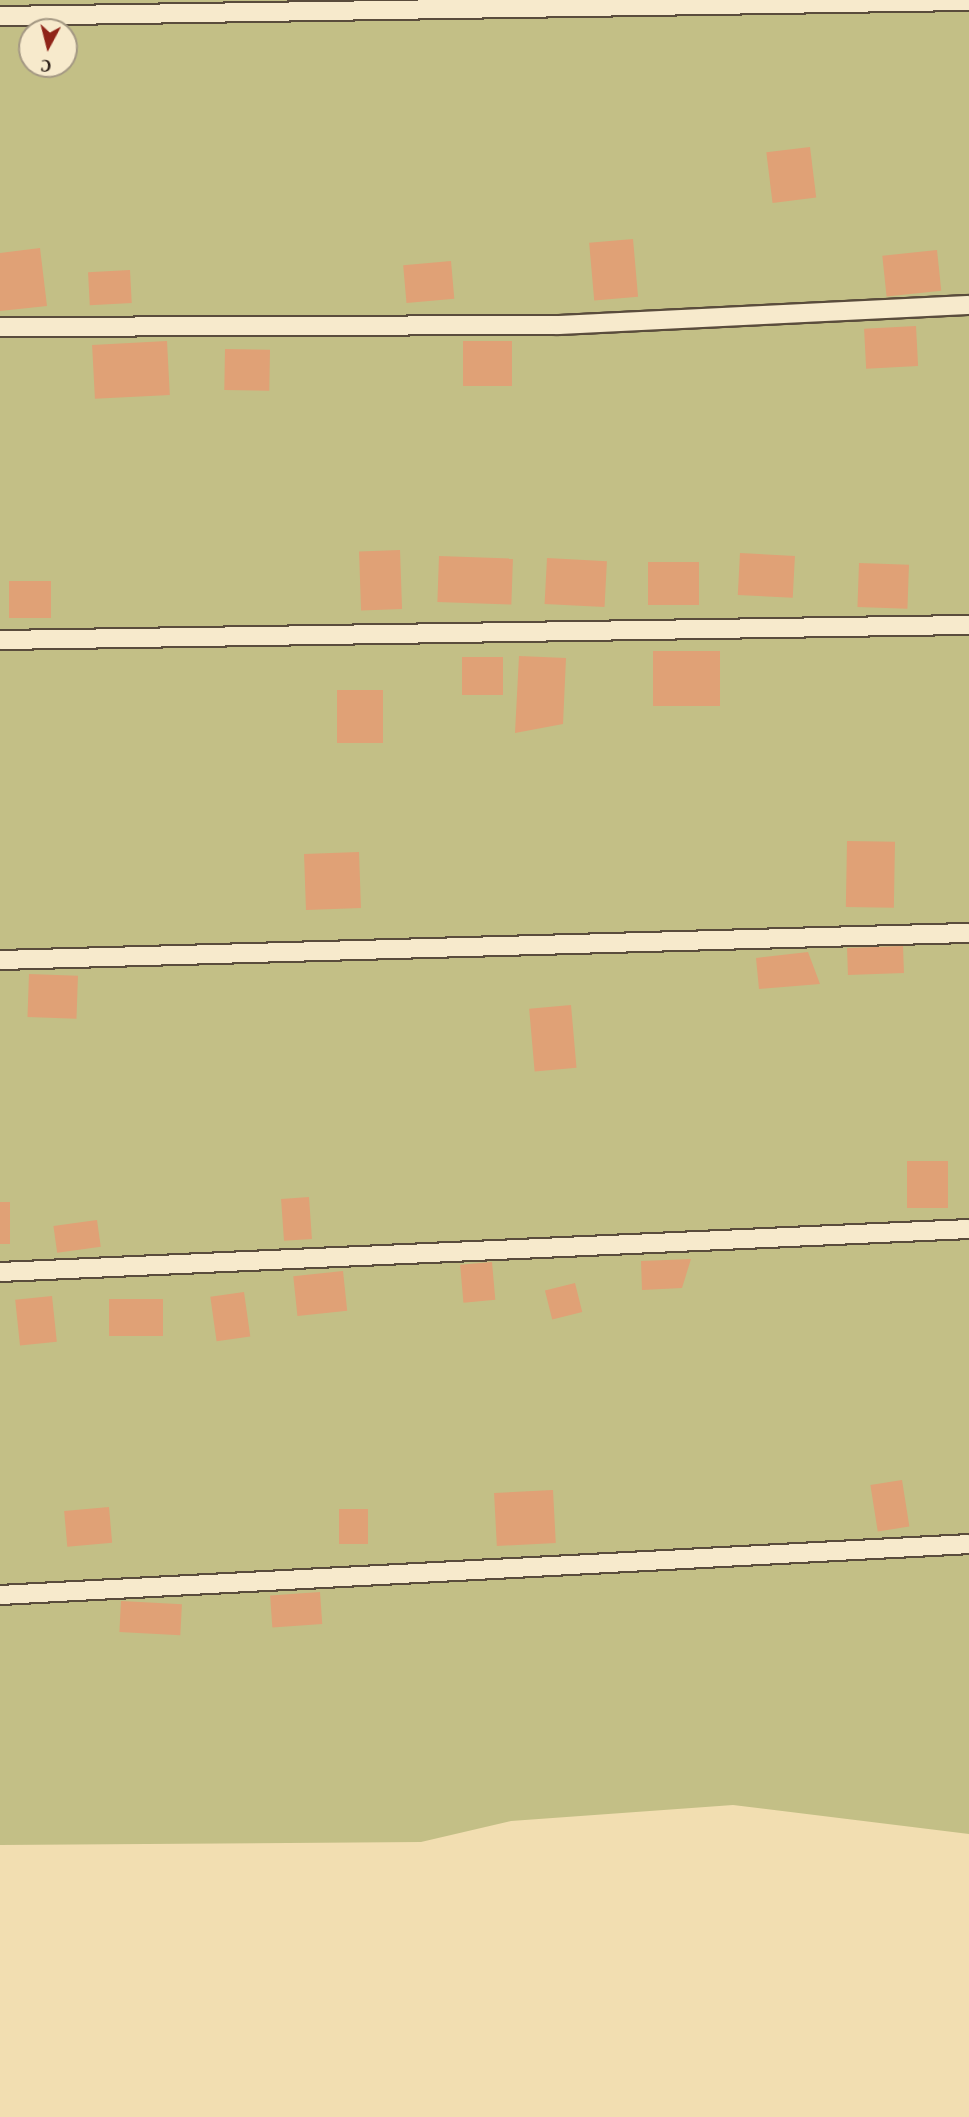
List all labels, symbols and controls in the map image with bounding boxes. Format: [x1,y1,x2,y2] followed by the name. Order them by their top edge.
[18,18,78,78] north arrow
[40,52,53,75] text: С

